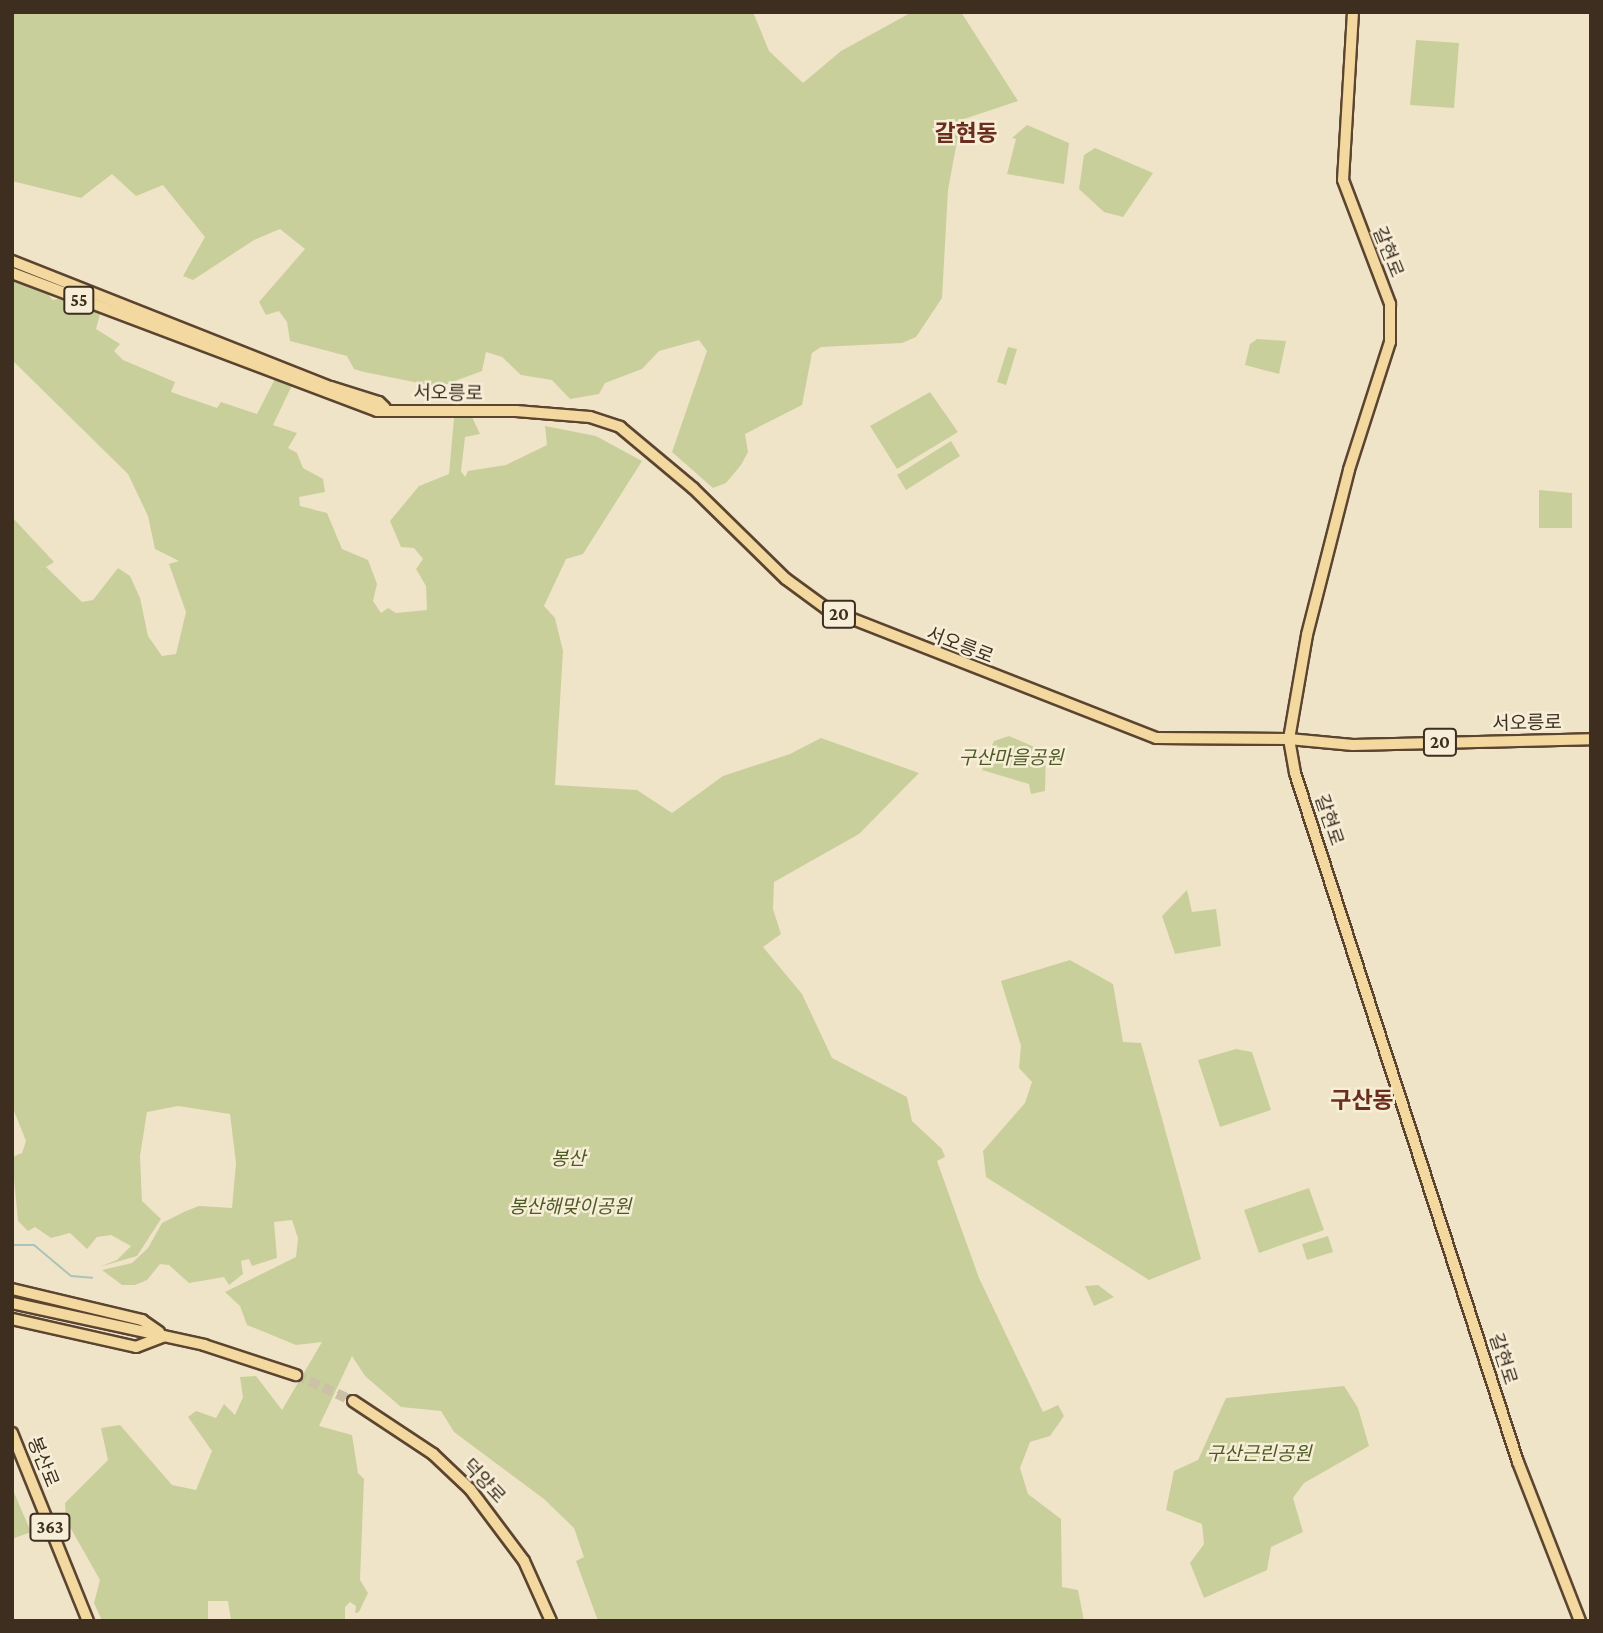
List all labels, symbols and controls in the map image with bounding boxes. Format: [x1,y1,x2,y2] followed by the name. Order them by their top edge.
[934,119,998,147] district label: 갈현동
[1368,223,1408,281] street label: 갈현로
[63,286,95,314] road number: 55
[413,381,483,405] street label: 서오릉로
[822,600,856,628] road number: 20
[923,622,997,668] street label: 서오릉로
[1492,711,1562,735] street label: 서오릉로
[1422,728,1458,756] road number: 20
[959,747,1063,769] park label: 구산마을공원
[1310,791,1348,849] street label: 갈현로
[1330,1086,1394,1114] district label: 구산동
[551,1148,585,1170] park label: 봉산
[509,1196,631,1218] park label: 봉산해맞이공원
[1484,1331,1522,1387] street label: 갈현로
[23,1433,63,1491] street label: 봉산로
[1207,1443,1311,1465] park label: 구산근린공원
[458,1454,510,1508] street label: 덕양로
[29,1512,71,1542] road number: 363

